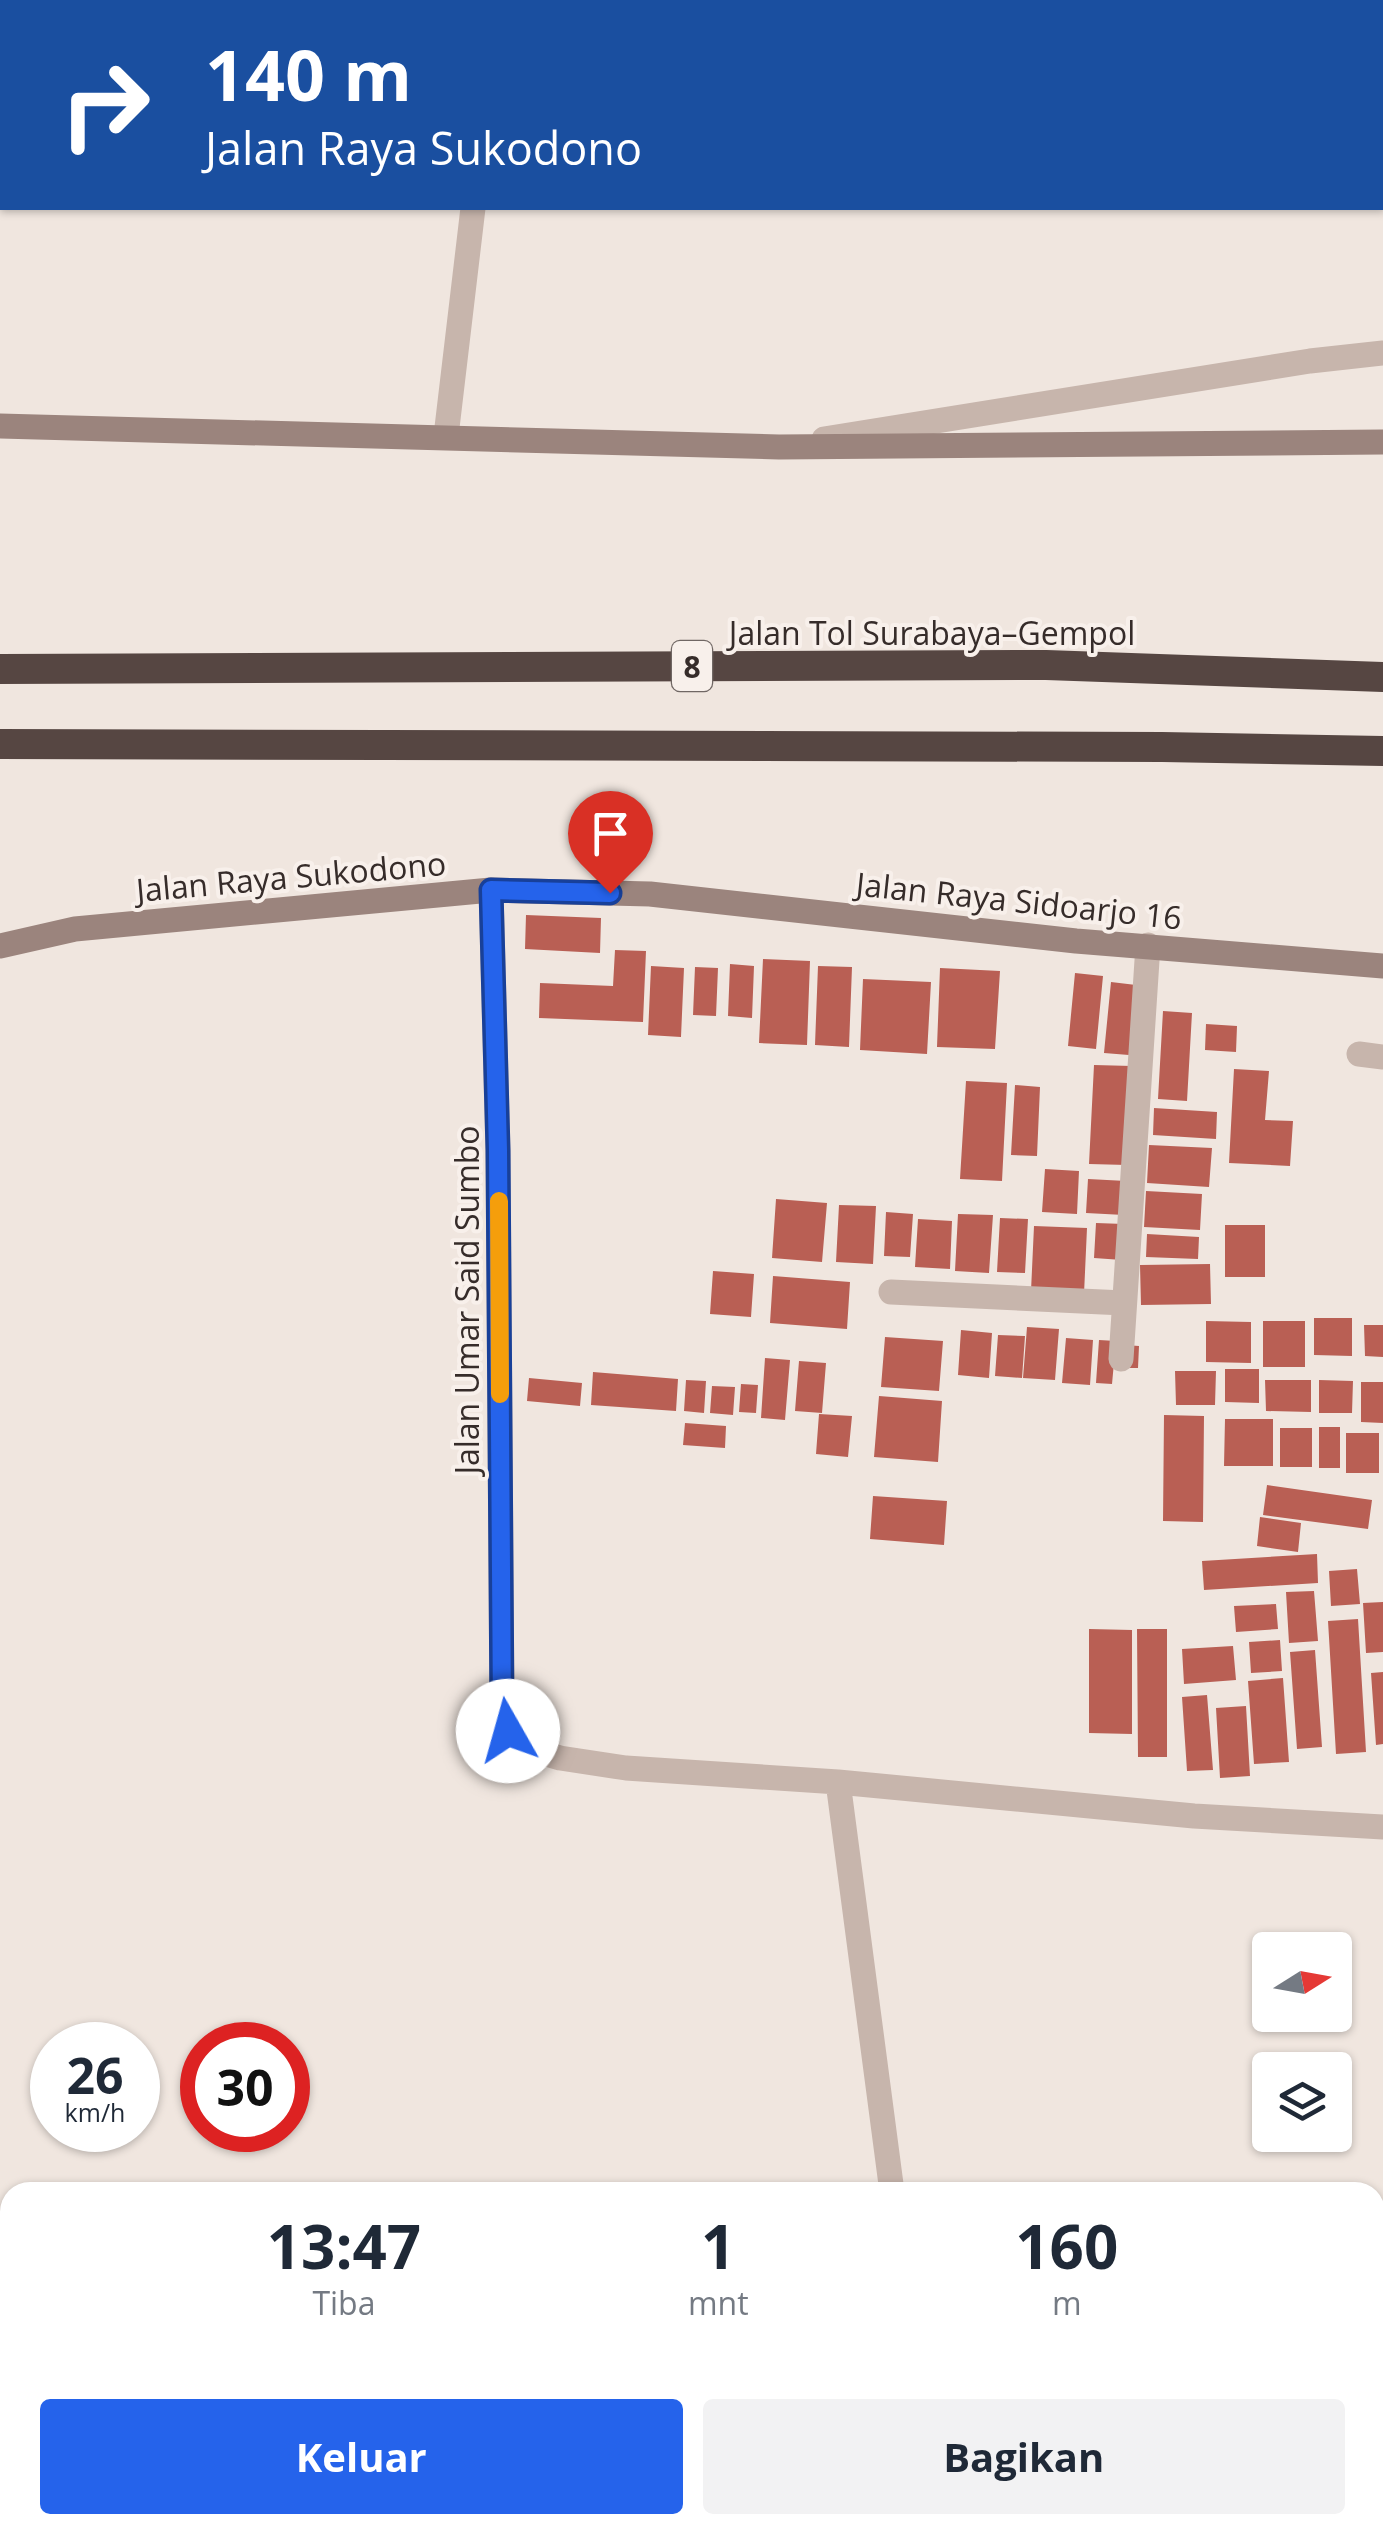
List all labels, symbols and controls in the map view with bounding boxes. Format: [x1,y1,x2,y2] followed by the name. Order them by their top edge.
[205,26,412,122] text: 140 m
[40,40,170,170] icon: right
[205,117,642,178] text: Jalan Raya Sukodono
[726,611,1135,654] street label: Jalan Tol Surabaya–Gempol
[672,641,712,691] road number: 8
[568,791,653,894] pin
[583,806,638,861] icon: arrive
[131,841,448,911] street label: Jalan Raya Sukodono
[851,861,1184,938] street label: Jalan Raya Sidoarjo 16
[445,1125,488,1478] street label: Jalan Umar Said Sumbo
[456,1679,560,1783] position arrow
[1252,1932,1352,2032] north arrow
[1252,1932,1352,2152] map controls
[180,2022,310,2152] speed limit sign: 30
[66,2041,124,2109] text: 26
[1252,2052,1352,2152] button: layers
[65,2095,125,2129] text: km/h
[267,2205,421,2287] text: 13:47
[701,2205,735,2287] text: 1
[1015,2205,1118,2287] text: 160
[312,2281,375,2324] text: Tiba
[688,2281,749,2324] text: mnt
[1052,2281,1082,2324] text: m
[40,2399,683,2514] button: Keluar
[703,2399,1345,2514] button: Bagikan

